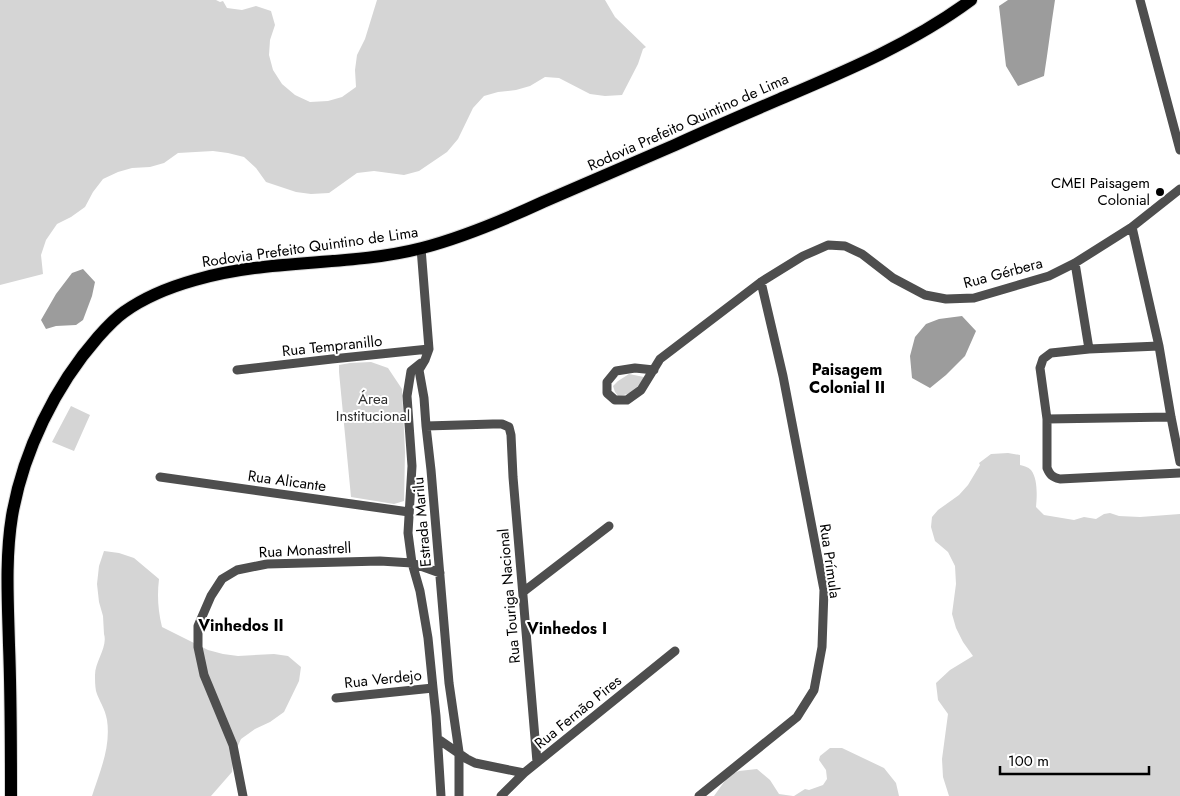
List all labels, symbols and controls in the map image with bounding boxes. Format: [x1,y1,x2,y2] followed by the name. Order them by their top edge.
[584,68,792,176] street label: Rodovia Prefeito Quintino de Lima
[1051,172,1150,211] place label: CMEI Paisagem Colonial
[1154,186,1166,198] marker: CMEI Paisagem Colonial
[201,221,419,273] street label: Rodovia Prefeito Quintino de Lima
[961,252,1045,294] street label: Rua Gérbera
[281,330,383,362] street label: Rua Tempranillo
[809,358,885,399] district label: Paisagem Colonial II
[336,388,410,427] park label: Área Institucional
[246,465,328,497] street label: Rua Alicante
[407,476,437,568] street label: Estrada Marilu
[814,522,846,600] street label: Rua Prímula
[492,528,526,664] street label: Rua Touriga Nacional
[258,537,352,563] street label: Rua Monastrell
[197,614,284,637] district label: Vinhedos II
[526,617,607,640] district label: Vinhedos I
[343,664,423,694] street label: Rua Verdejo
[530,670,626,754] street label: Rua Fernão Pires
[1000,744,1149,776] scale bar
[1008,750,1049,772] text: 100 m

